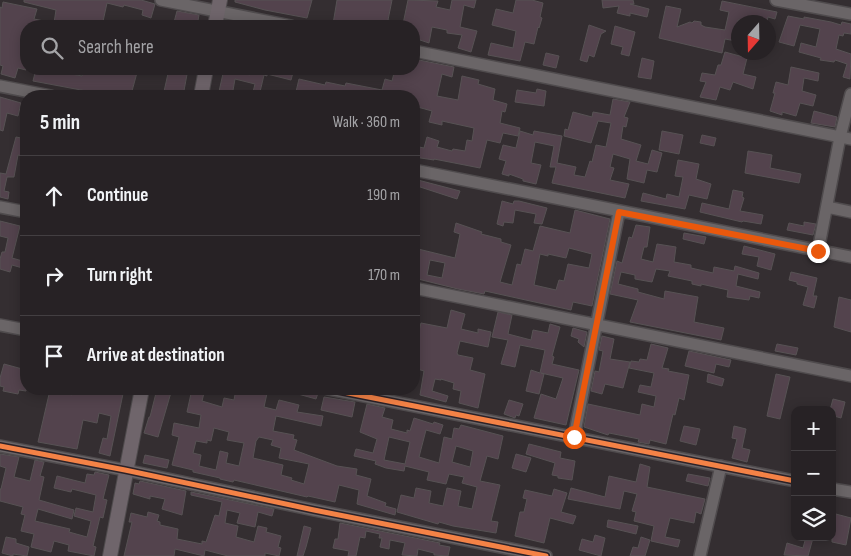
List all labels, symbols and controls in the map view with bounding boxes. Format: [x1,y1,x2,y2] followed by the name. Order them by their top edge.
[731,15,776,60] north arrow
[20,20,420,75] search box
[38,34,66,62] icon: search
[78,36,154,59] text: Search here
[40,110,80,135] text: 5 min
[333,113,400,132] text: Walk · 360 m
[40,182,68,210] icon: ahead
[87,184,148,207] text: Continue
[367,186,400,205] text: 190 m
[807,240,830,263] route end
[40,262,68,290] icon: right
[87,264,152,287] text: Turn right
[368,266,400,285] text: 170 m
[40,342,68,370] icon: arrive
[87,344,225,367] text: Arrive at destination
[791,406,836,541] map controls
[791,406,836,451] button: +
[563,426,586,449] route start
[791,451,836,496] button: −
[791,496,836,541] button: layers

